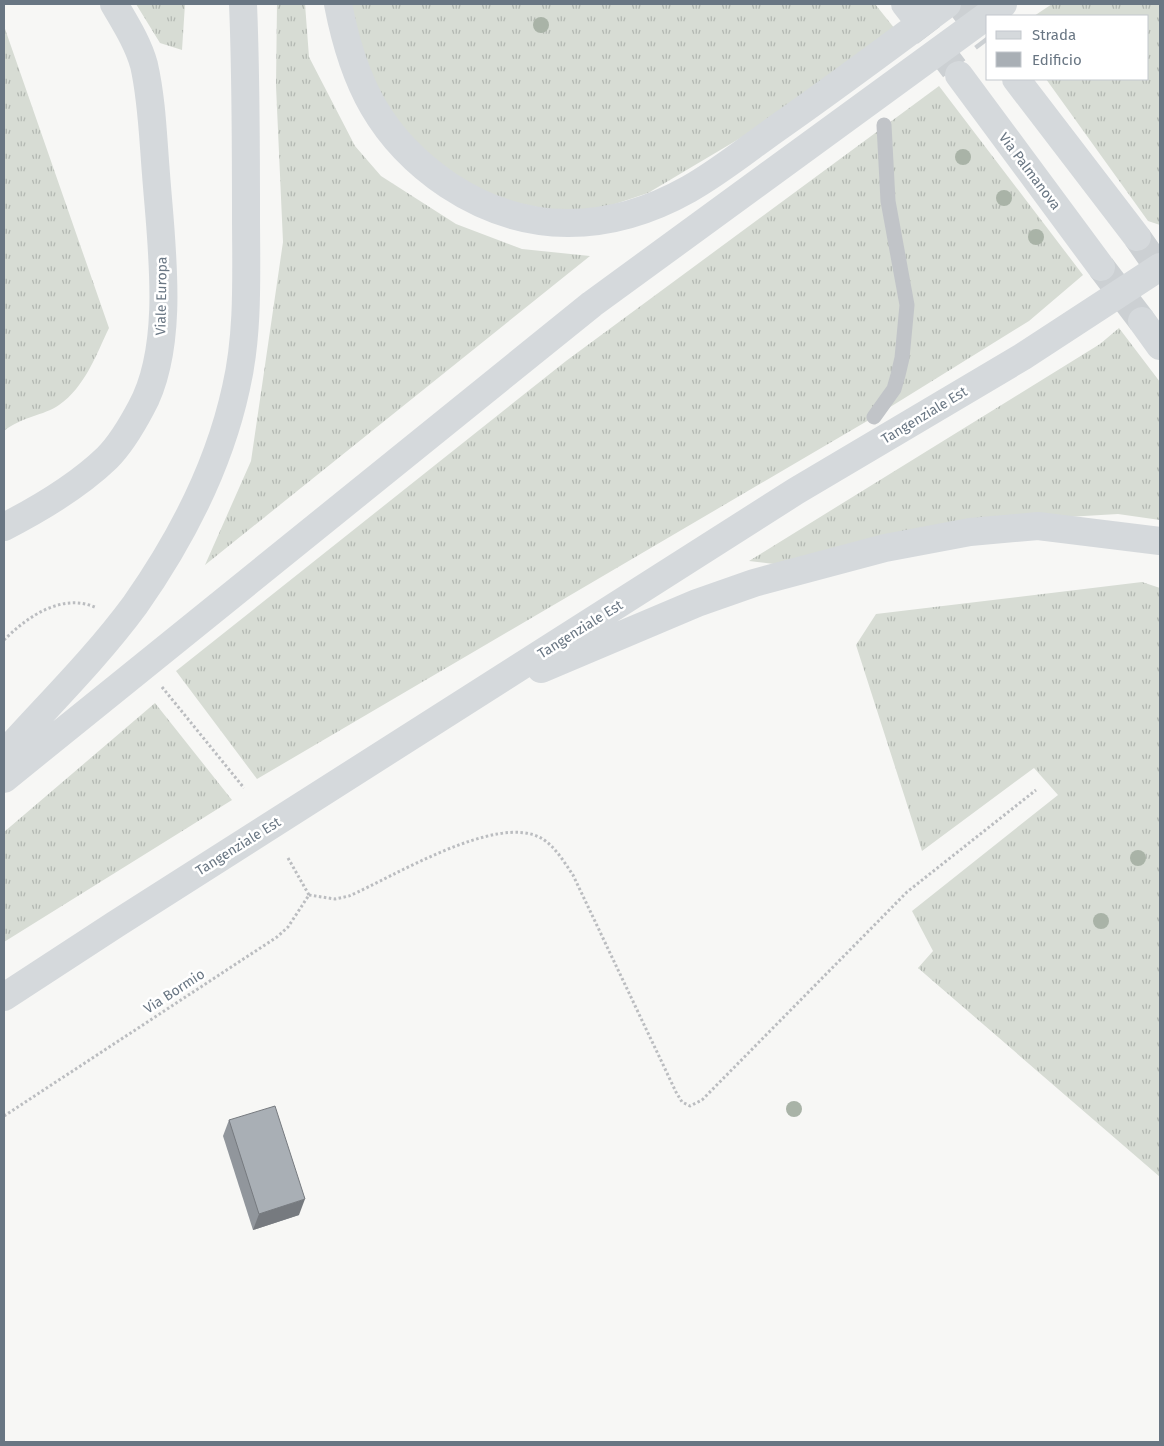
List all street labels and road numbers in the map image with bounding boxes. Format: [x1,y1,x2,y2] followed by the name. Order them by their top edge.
[995,129,1064,213] street label: Via Palmanova
[152,256,171,336] street label: Viale Europa
[878,383,971,448] street label: Tangenziale Est
[535,596,627,662] street label: Tangenziale Est
[193,813,285,879] street label: Tangenziale Est
[141,965,208,1017] street label: Via Bormio

